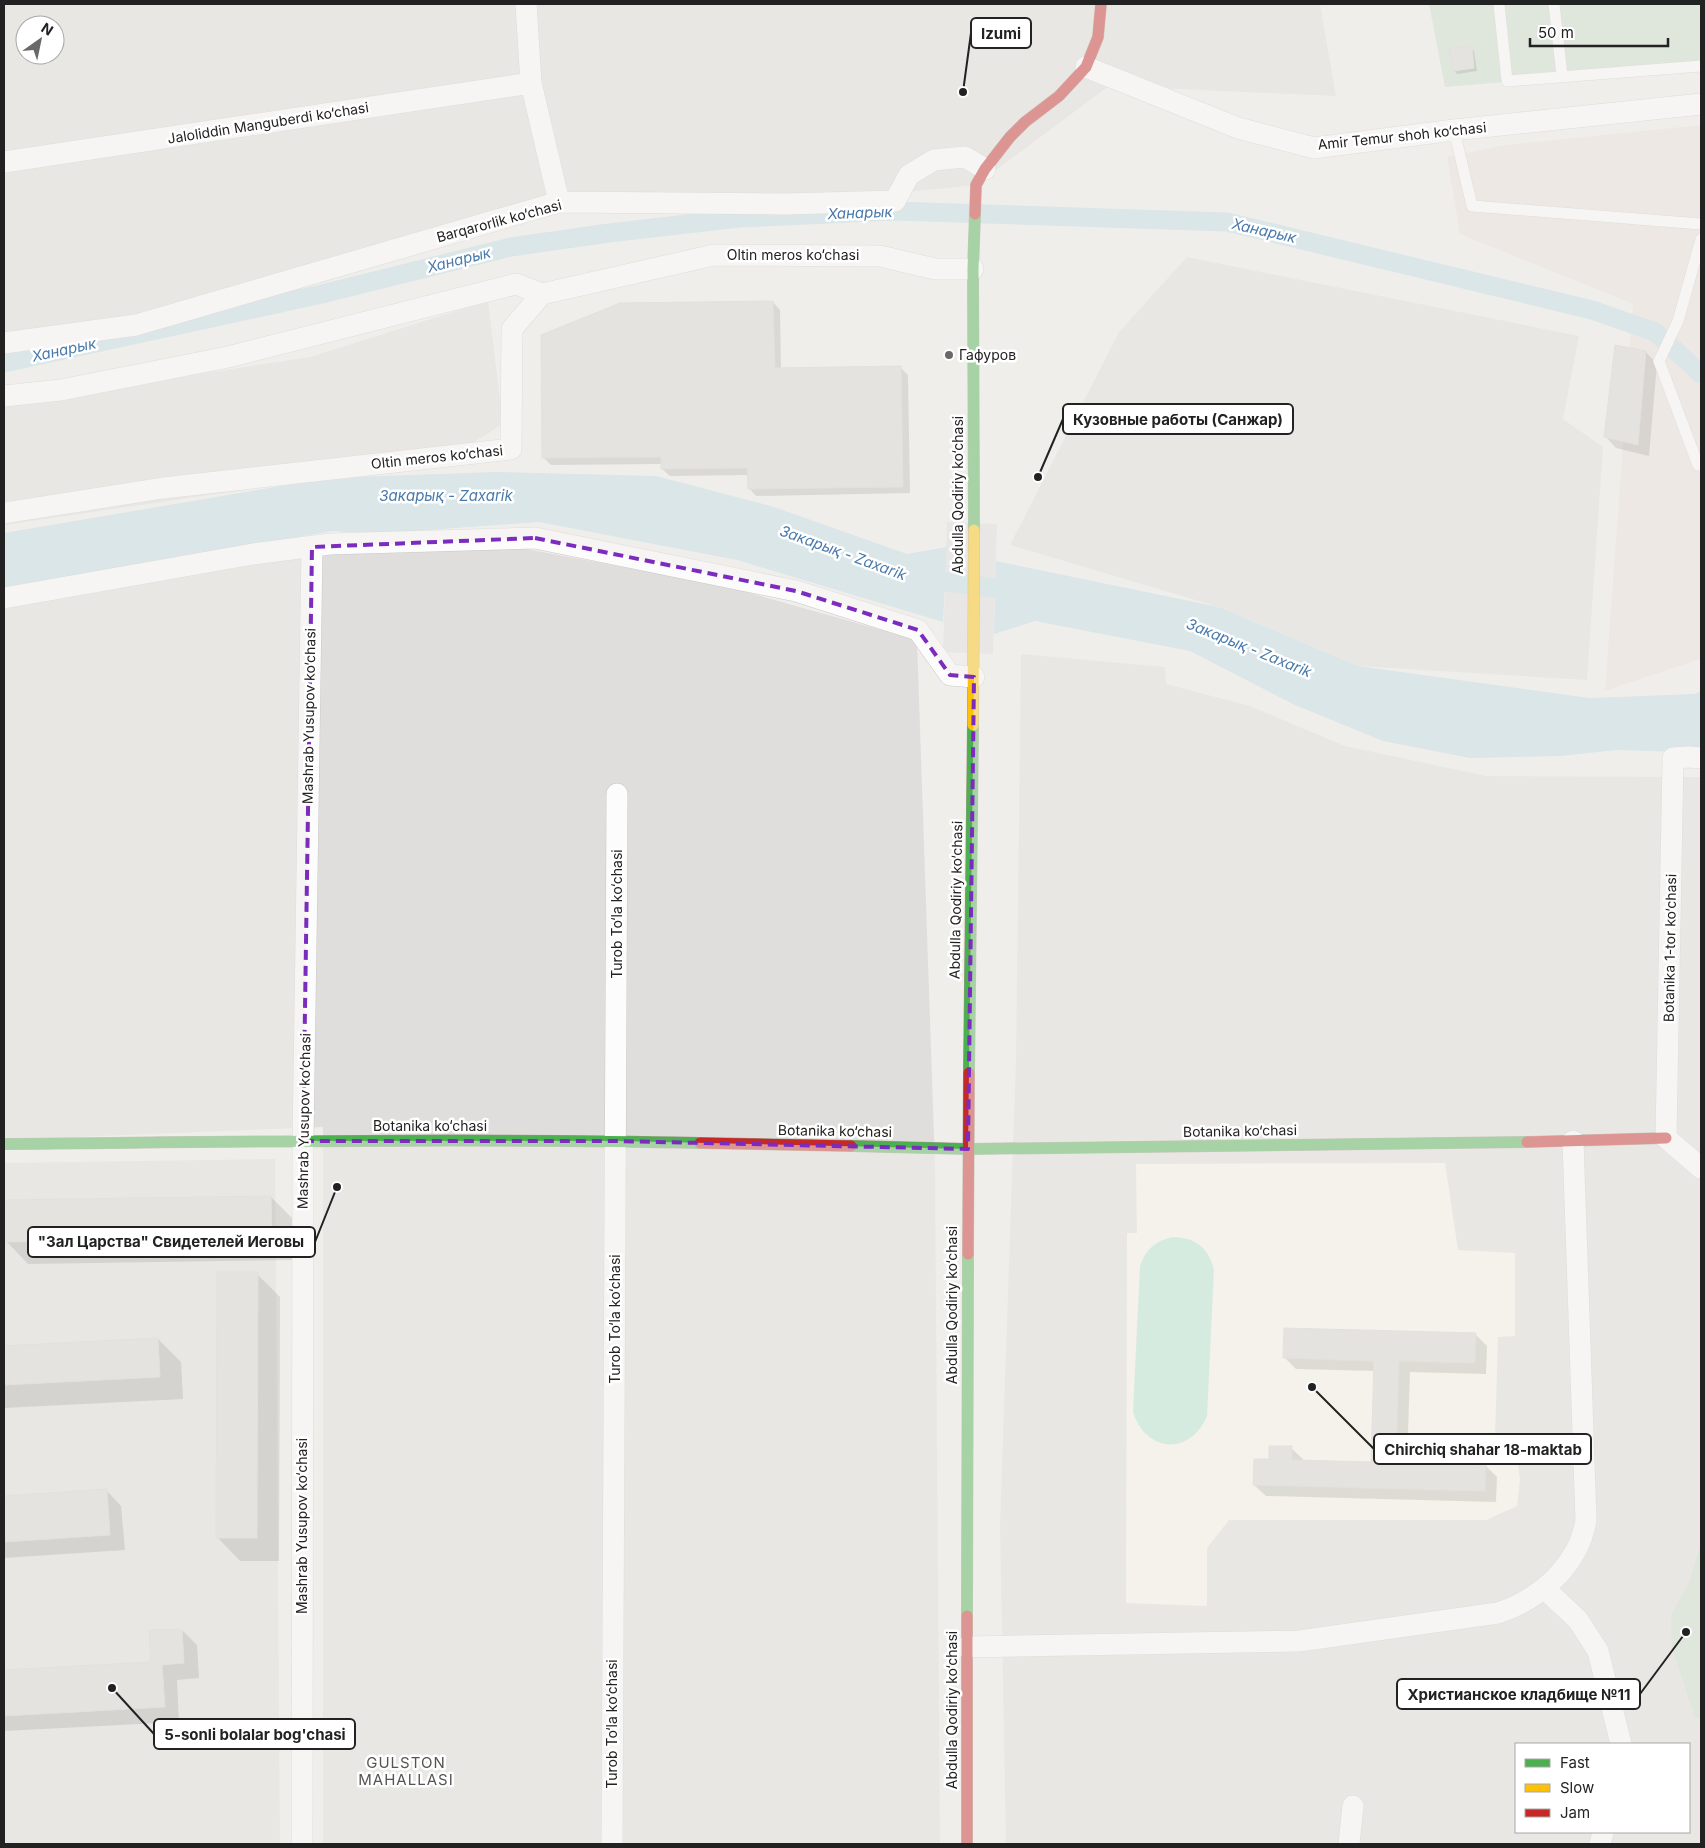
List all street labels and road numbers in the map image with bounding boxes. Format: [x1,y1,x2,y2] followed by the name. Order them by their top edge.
[166,98,370,147] street label: Jaloliddin Manguberdi ko‘chasi
[1317,118,1487,153] street label: Amir Temur shoh ko‘chasi
[434,196,563,245] street label: Barqarorlik ko‘chasi
[727,246,859,263] street label: Oltin meros ko‘chasi
[949,416,966,574] street label: Abdulla Qodiriy ko‘chasi
[370,441,504,472] street label: Oltin meros ko‘chasi
[298,628,319,804] street label: Mashrab Yusupov ko‘chasi
[946,821,965,979] street label: Abdulla Qodiriy ko‘chasi
[608,849,625,979] street label: Turob To‘la ko‘chasi
[1660,874,1679,1022] street label: Botanika 1-tor ko‘chasi
[293,1033,314,1209] street label: Mashrab Yusupov ko‘chasi
[373,1117,487,1134] street label: Botanika ko‘chasi
[778,1121,892,1140] street label: Botanika ko‘chasi
[1183,1121,1297,1140] street label: Botanika ko‘chasi
[943,1226,960,1384] street label: Abdulla Qodiriy ko‘chasi
[606,1254,623,1384] street label: Turob To‘la ko‘chasi
[293,1438,310,1614] street label: Mashrab Yusupov ko‘chasi
[943,1631,960,1789] street label: Abdulla Qodiriy ko‘chasi
[603,1659,620,1789] street label: Turob To‘la ko‘chasi

